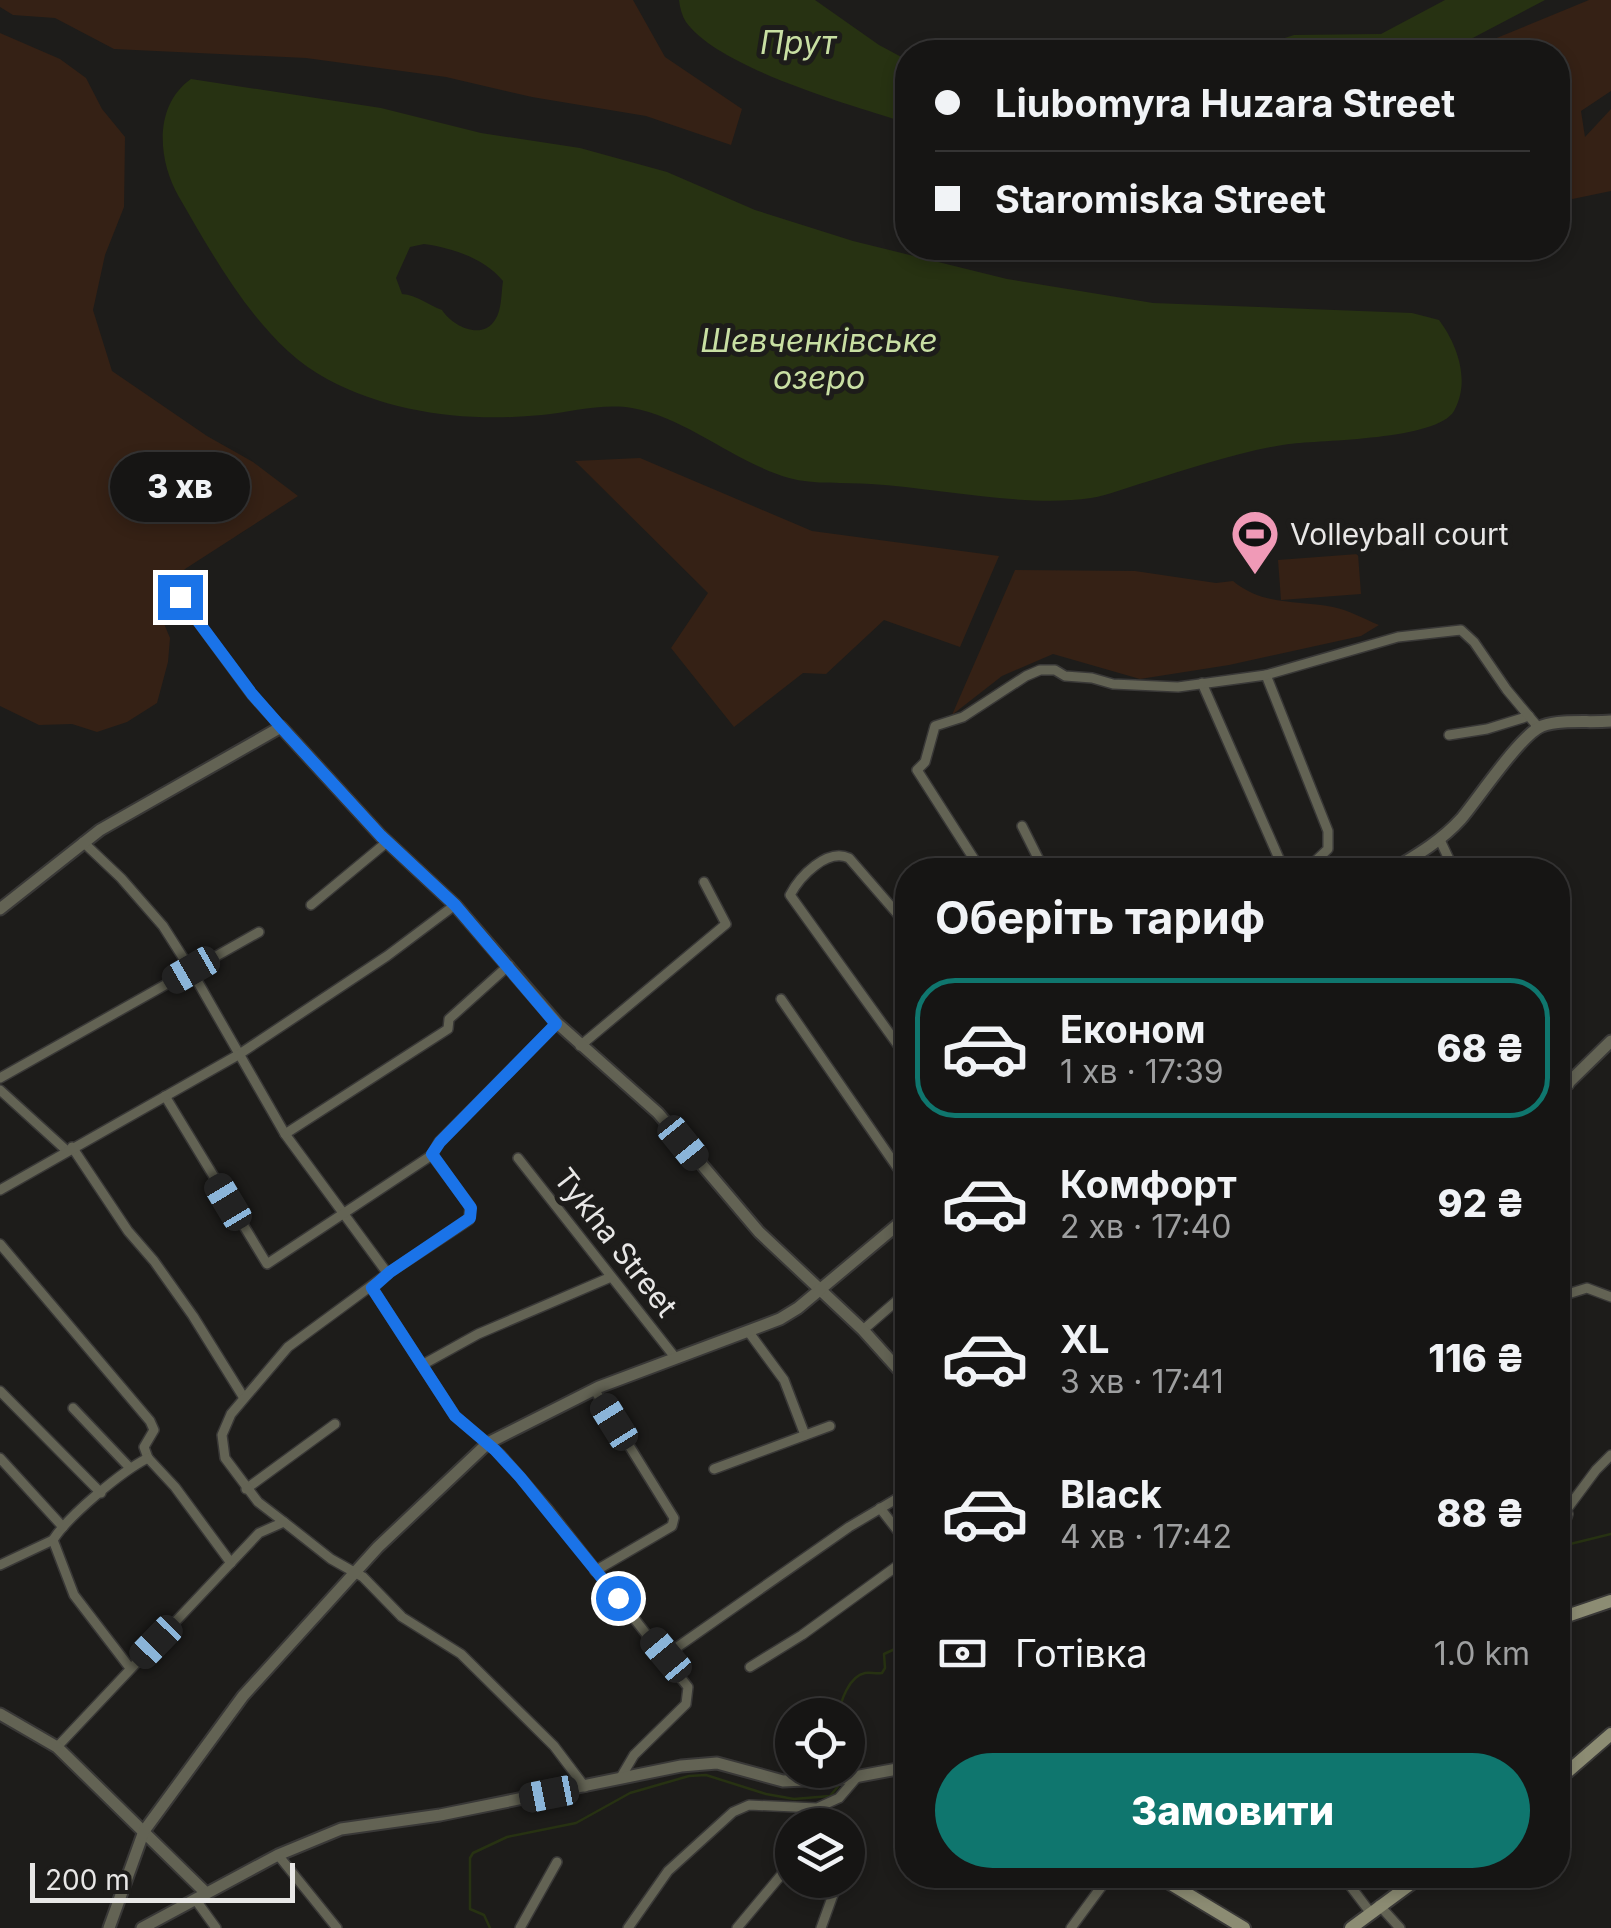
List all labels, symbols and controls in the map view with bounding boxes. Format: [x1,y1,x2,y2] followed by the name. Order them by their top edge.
[760,23,838,62] water label: Прут
[995,80,1455,126] text: Liubomyra Huzara Street
[995,176,1326,222] text: Staromiska Street
[700,321,938,397] water label: Шевченківське озеро
[110,452,250,522] callout: 3 хв
[147,467,213,506] text: 3 хв
[1229,508,1281,576] sports icon: Volleyball court
[1290,516,1509,552] place label: Volleyball court
[158,575,203,620] route end
[935,890,1265,945] text: Оберіть тариф
[158,942,224,998] car
[940,1003,1030,1093] icon: car
[1060,1006,1206,1052] text: Економ
[1437,1025,1525,1071] text: 68 ₴
[1060,1052,1224,1091] text: 1 хв · 17:39
[652,1110,714,1176] car
[940,1158,1030,1248] icon: car
[547,1161,685,1324] street label: Tykha Street
[1060,1161,1237,1207] text: Комфорт
[200,1169,256,1235] car
[1438,1180,1525,1226] text: 92 ₴
[1060,1207,1231,1246] text: 2 хв · 17:40
[940,1313,1030,1403] icon: car
[1060,1316,1110,1362] text: XL
[1428,1335,1525,1381] text: 116 ₴
[1060,1362,1224,1401] text: 3 хв · 17:41
[585,1389,643,1455] car
[940,1468,1030,1558] icon: car
[1060,1471,1162,1517] text: Black
[1437,1490,1525,1536] text: 88 ₴
[1060,1517,1232,1556] text: 4 хв · 17:42
[596,1576,641,1621] route start
[124,1610,188,1674] car
[635,1622,697,1688] car
[935,1626,990,1681] icon: cash
[1015,1630,1148,1676] text: Готівка
[1434,1634,1530,1673] text: 1.0 km
[775,1698,865,1898] map controls
[775,1698,865,1788] button: locate
[935,1753,1530,1868] button: Замовити
[517,1774,581,1814] car
[775,1808,865,1898] button: layers
[30,1858,295,1902] scale bar
[45,1863,130,1897] text: 200 m

